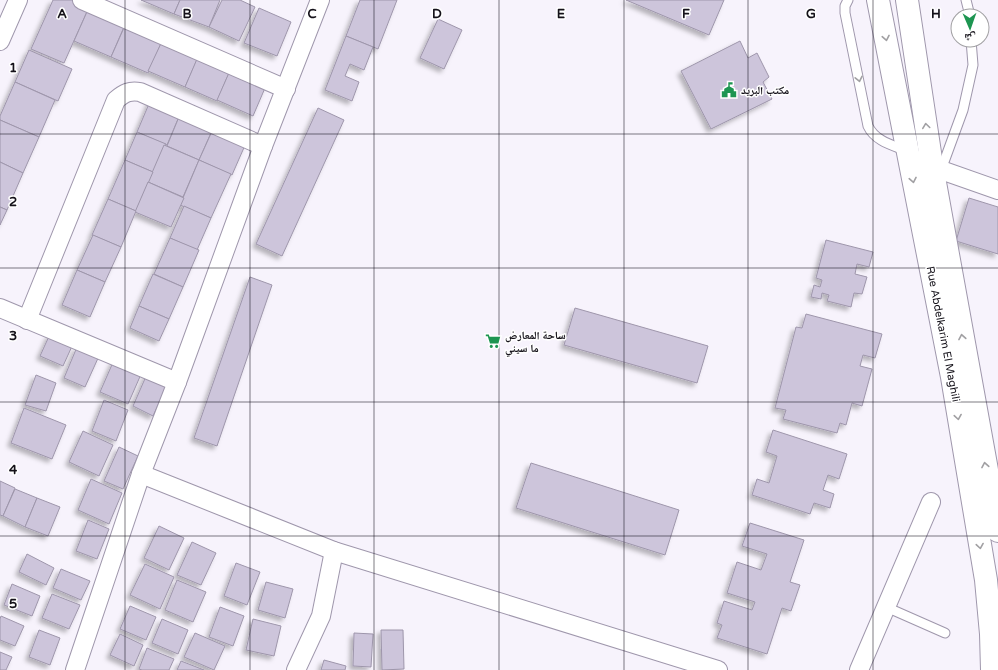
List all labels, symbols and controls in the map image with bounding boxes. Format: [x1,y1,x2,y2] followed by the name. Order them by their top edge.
[57,6,67,22] text: A
[182,6,192,22] text: B
[307,6,317,22] text: C
[432,6,442,22] text: D
[557,6,565,22] text: E
[682,6,690,22] text: F
[806,6,816,22] text: G
[931,6,941,22] text: H
[950,8,990,48] north arrow
[964,30,976,44] text: ش
[881,35,889,41] one-way arrow
[9,60,17,76] text: 1
[854,76,862,82] one-way arrow
[720,81,738,99] public building icon: مكتب البريد
[741,84,789,97] place label: مكتب البريد
[922,123,931,129] one-way arrow
[908,177,916,183] one-way arrow
[9,194,17,210] text: 2
[923,265,963,403] street label: Rue Abdelkarim El Maghili
[9,328,17,344] text: 3
[505,329,566,356] place label: ساحة المعارض ما سيني
[484,332,502,350] supermarket icon: ساحة المعارض ما سيني
[959,334,967,340] one-way arrow
[954,414,962,420] one-way arrow
[9,462,18,478] text: 4
[981,462,990,468] one-way arrow
[975,543,984,549] one-way arrow
[9,596,17,612] text: 5

